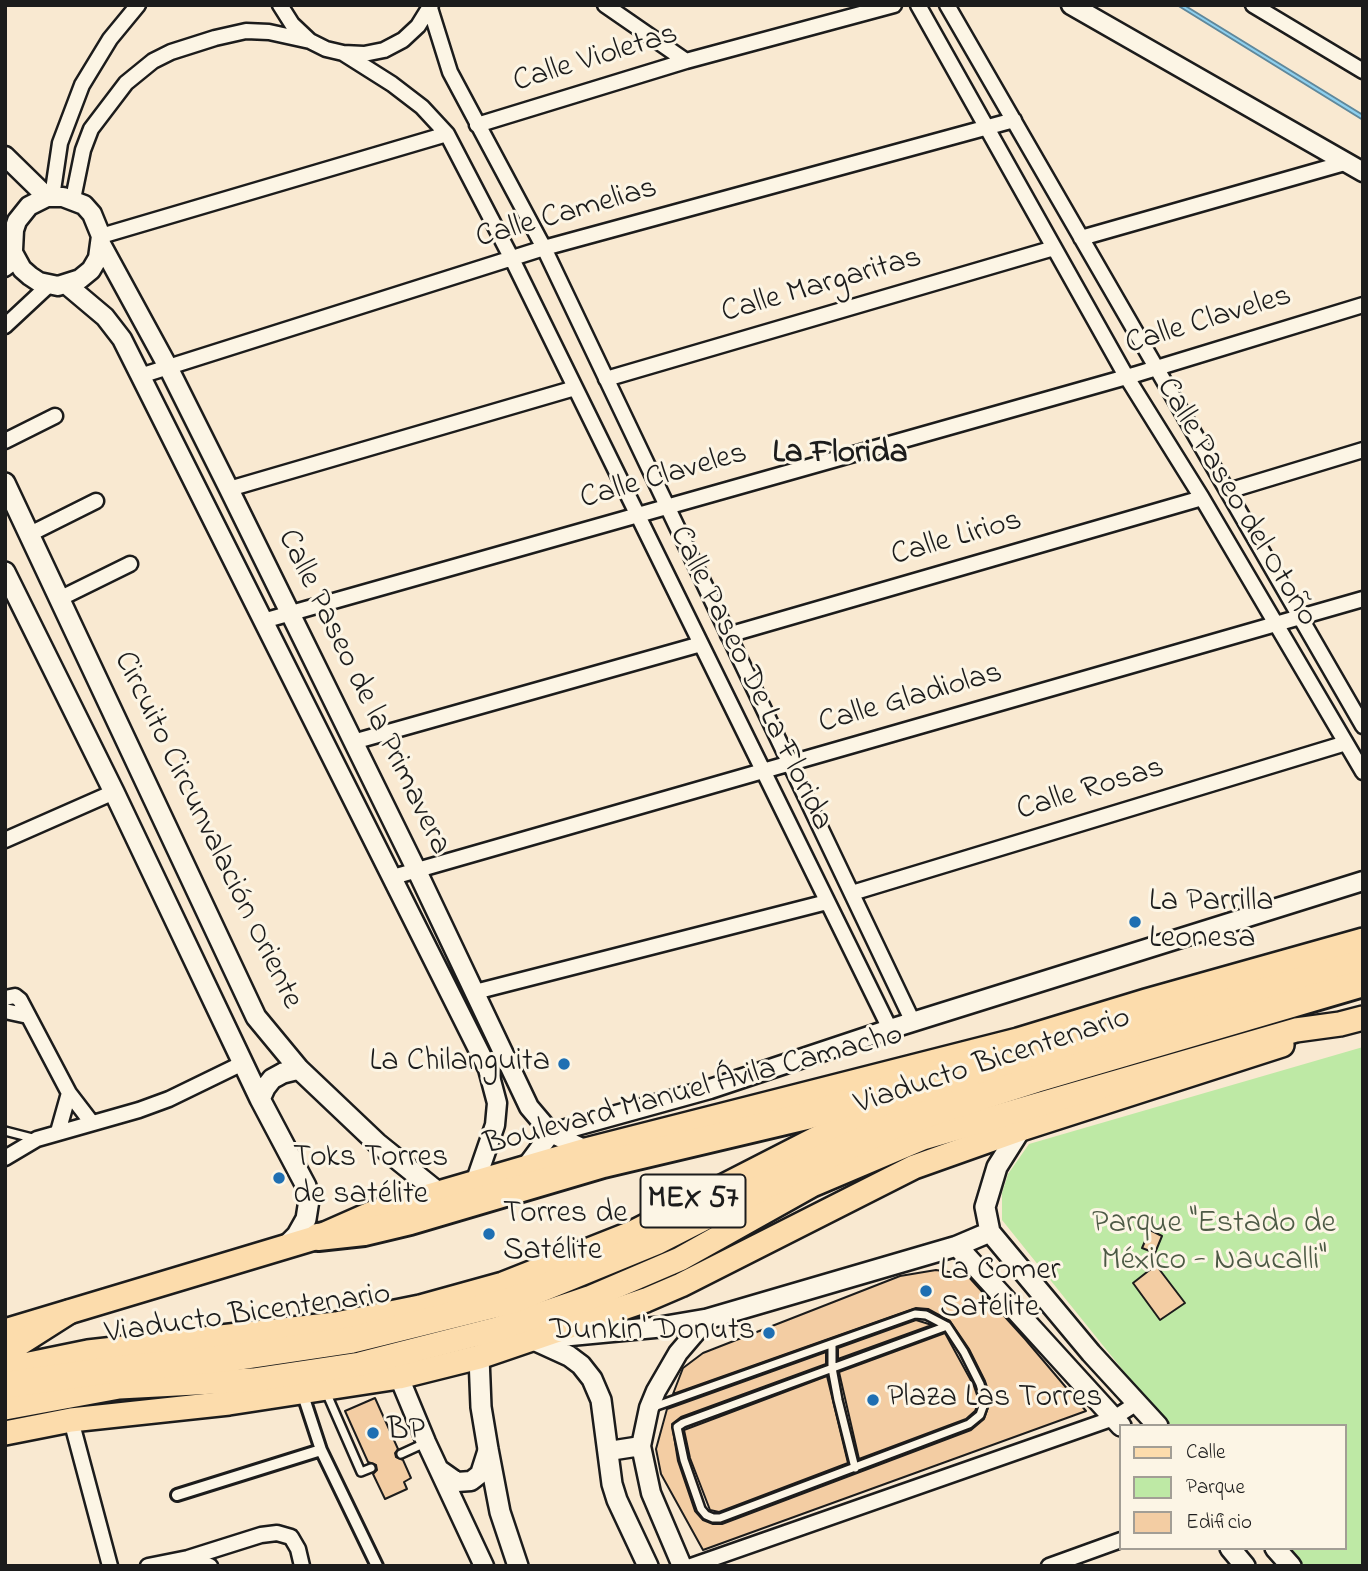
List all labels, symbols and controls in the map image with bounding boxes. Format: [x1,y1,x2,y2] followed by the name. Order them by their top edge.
[509,17,683,103] street label: Calle Violetas
[472,171,662,259] street label: Calle Camelias
[718,240,926,334] street label: Calle Margaritas
[1121,279,1297,365] street label: Calle Claveles
[1146,372,1324,634] street label: Calle Paseo del Otoño
[576,436,752,520] street label: Calle Claveles
[773,436,907,476] district label: La Florida
[887,503,1027,577] street label: Calle Lirios
[659,521,839,837] street label: Calle Paseo De La Florida
[266,524,458,862] street label: Calle Paseo de la Primavera
[103,646,309,1016] street label: Circuito Circunvalación Oriente
[815,655,1007,745] street label: Calle Gladiolas
[1013,750,1169,832] street label: Calle Rosas
[1149,885,1274,960] place label: La Parrilla Leonesa
[1127,914,1143,930] marker: La Parrilla Leonesa
[850,1000,1136,1126] street label: Viaducto Bicentenario
[481,1018,907,1166] street label: Boulevard Manuel Ávila Camacho
[370,1045,550,1083] place label: La Chilanguita
[556,1056,572,1072] marker: La Chilanguita
[293,1141,448,1216] place label: Toks Torres de satélite
[271,1170,287,1186] marker: Toks Torres de satélite
[640,1175,746,1228] road number: MEX 57
[503,1197,627,1272] place label: Torres de Satélite
[1092,1207,1336,1282] park label: Parque "Estado de México - Naucalli"
[481,1226,497,1242] marker: Torres de Satélite
[940,1254,1060,1329] place label: La Comer Satélite
[103,1277,393,1355] street label: Viaducto Bicentenario
[918,1283,934,1299] marker: La Comer Satélite
[549,1314,755,1352] place label: Dunkin' Donuts
[761,1325,777,1341] marker: Dunkin' Donuts
[887,1381,1103,1419] place label: Plaza Las Torres
[865,1392,881,1408] marker: Plaza Las Torres
[387,1414,425,1452] place label: BP
[1120,1424,1347,1550] legend
[365,1425,381,1441] marker: BP
[1186,1438,1225,1468] text: Calle
[1186,1473,1245,1503] text: Parque
[1186,1508,1252,1538] text: Edificio

